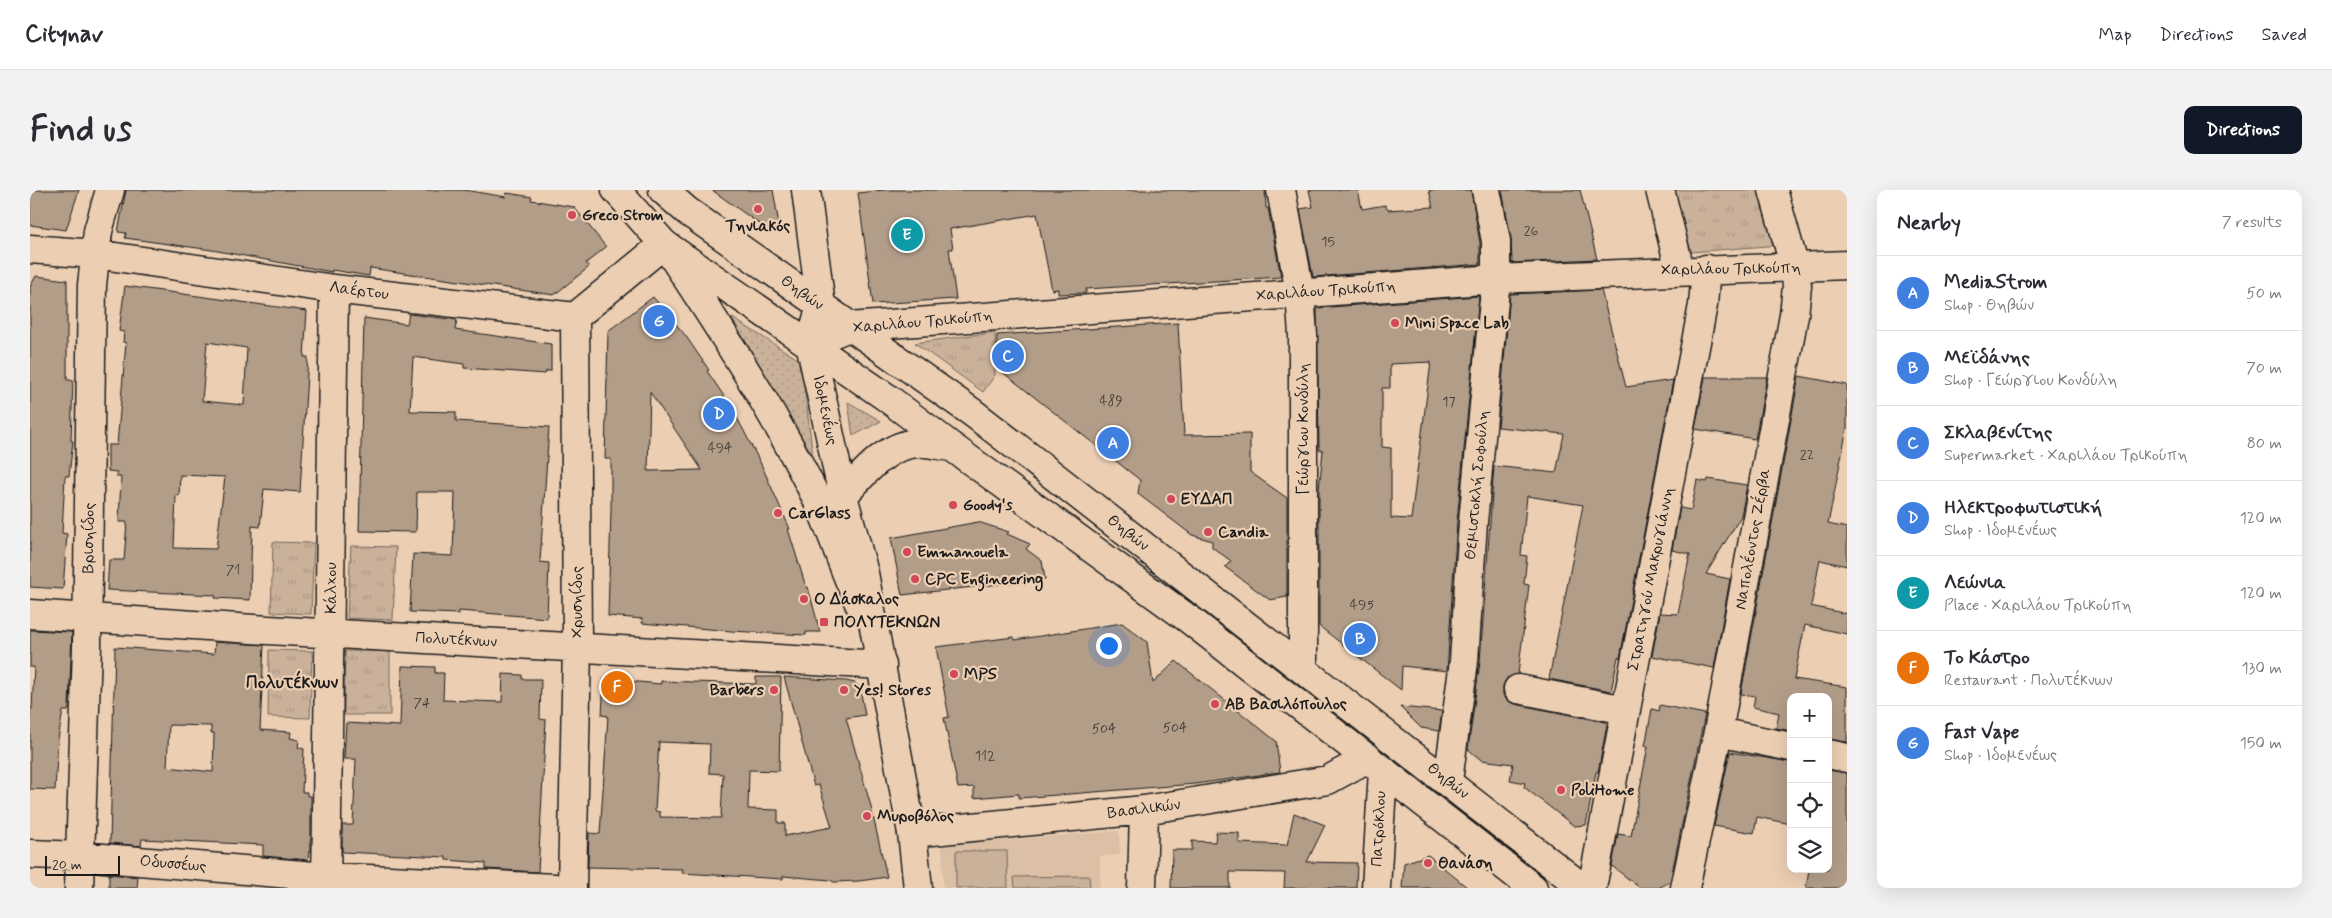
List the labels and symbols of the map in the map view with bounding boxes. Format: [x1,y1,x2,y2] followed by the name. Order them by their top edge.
[752,203,764,215] marker: Τηνιακός
[582,205,664,226] place label: Greco Strom
[566,209,578,221] marker: Greco Strom
[725,216,790,237] place label: Τηνιακός
[891,216,923,254] pin: E
[1524,222,1539,240] house number: 26
[1321,233,1335,251] house number: 15
[1661,257,1801,281] street label: Χαριλάου Τρικούπη
[776,271,828,315] street label: Θηβών
[328,276,390,305] street label: Λαέρτου
[1255,276,1397,306] street label: Χαριλάου Τρικούπη
[643,302,675,340] pin: G
[852,305,994,339] street label: Χαριλάου Τρικούπη
[1405,313,1509,334] place label: Mini Space Lab
[1389,317,1401,329] marker: Mini Space Lab
[992,337,1024,375] pin: C
[1293,363,1314,495] street label: Γεώργιου Κονδύλη
[807,373,844,447] street label: Ιδομενέως
[1099,392,1123,410] house number: 489
[1442,393,1456,411] house number: 17
[703,395,735,433] pin: D
[1460,409,1494,561] street label: Θεμιστοκλή Σοφούλη
[1097,424,1129,462] pin: A
[708,439,732,457] house number: 494
[1800,446,1814,464] house number: 22
[1729,466,1776,611] street label: Ναπολέοντος Ζέρβα
[1623,485,1679,673] street label: Στρατηγού Μακρυγιάννη
[1181,489,1232,510] place label: ΕΥΔΑΠ
[1165,493,1177,505] marker: ΕΥΔΑΠ
[963,495,1013,516] place label: Goody's
[947,499,959,511] marker: Goody's
[78,502,100,574] street label: Βρισηίδος
[788,503,851,524] place label: CarGlass
[772,507,784,519] marker: CarGlass
[1103,510,1153,556] street label: Θηβών
[1218,522,1269,543] place label: Candia
[1202,526,1214,538] marker: Candia
[917,542,1008,563] place label: Emmanouela
[901,546,913,558] marker: Emmanouela
[226,561,240,579] house number: 71
[321,562,342,614] street label: Κάλχου
[567,566,588,638] street label: Χρυσηίδος
[925,569,1043,592] place label: CPC Engineering
[909,573,921,585] marker: CPC Engineering
[814,589,899,610] place label: Ο Δάσκαλος
[798,593,810,605] marker: Ο Δάσκαλος
[1350,596,1374,614] house number: 495
[834,612,940,633] place label: ΠΟΛΥΤΕΚΝΩΝ
[818,616,830,628] marker: ΠΟΛΥΤΕΚΝΩΝ
[1344,620,1376,658] pin: B
[415,626,497,653] street label: Πολυτέκνων
[1096,633,1122,659] your location
[964,664,997,685] place label: MPS
[601,668,633,706] pin: F
[948,668,960,680] marker: MPS
[246,670,338,695] district label: Πολυτέκνων
[710,680,764,701] place label: Barbers
[854,680,932,701] place label: Yes! Stores
[768,684,780,696] marker: Barbers
[838,684,850,696] marker: Yes! Stores
[414,694,431,712] house number: 74
[1225,694,1347,715] place label: ΑΒ Βασιλόπουλος
[1209,698,1221,710] marker: ΑΒ Βασιλόπουλος
[1163,719,1187,737] house number: 504
[1092,720,1116,738] house number: 504
[975,747,995,765] house number: 112
[1423,758,1473,804] street label: Θηβών
[1571,780,1635,801] place label: PoliHome
[1555,784,1567,796] marker: PoliHome
[1367,791,1391,867] street label: Πατρόκλου
[1106,794,1182,824] street label: Βασιλικών
[877,806,954,827] place label: Μυροβόλος
[861,810,873,822] marker: Μυροβόλος
[139,850,207,877] street label: Οδυσσέως
[45,853,120,876] scale bar
[1438,853,1494,874] place label: Θανάση
[1422,857,1434,869] marker: Θανάση

